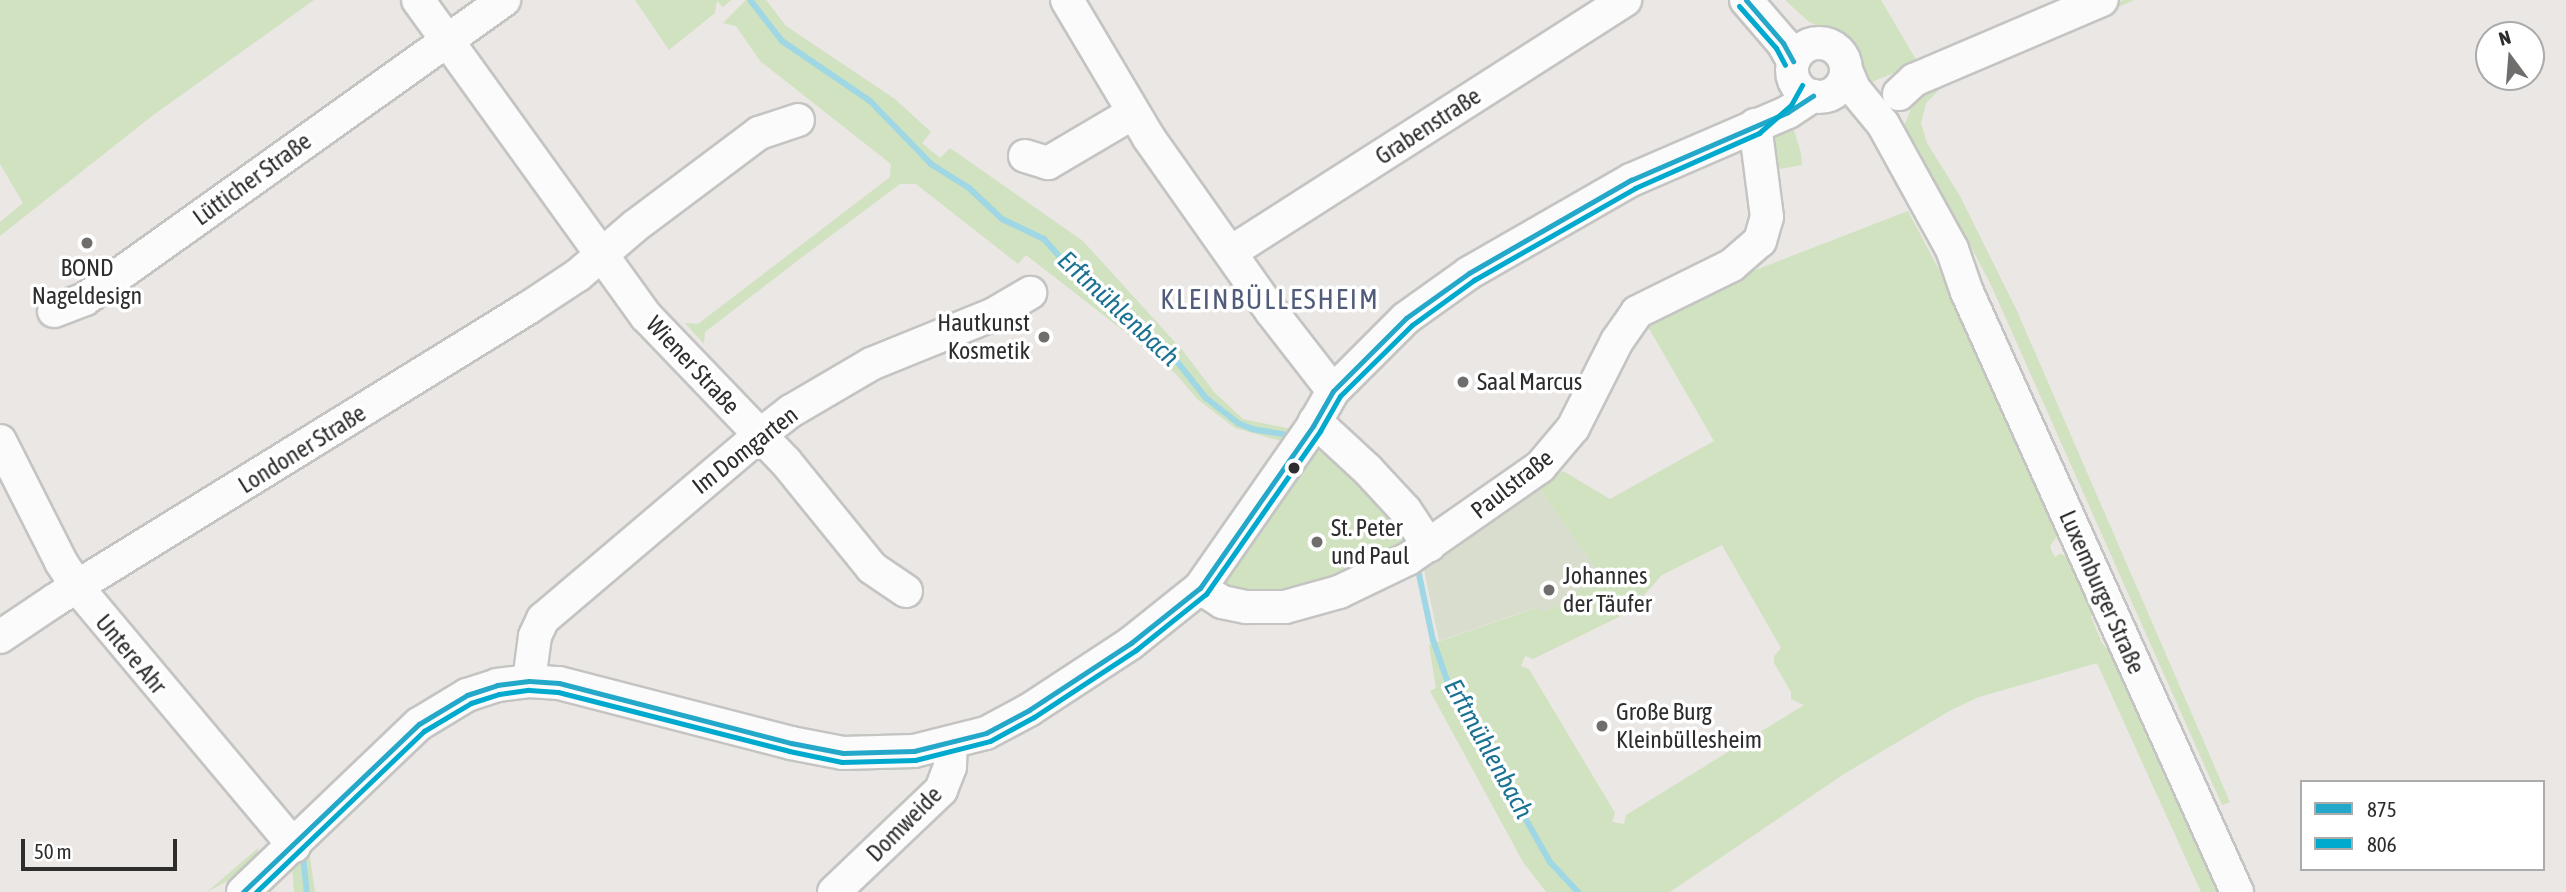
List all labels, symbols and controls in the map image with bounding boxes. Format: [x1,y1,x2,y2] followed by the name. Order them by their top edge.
[2475,21,2545,91] north arrow
[2496,26,2513,50] text: N
[1370,81,1486,171] street label: Grabenstraße
[187,127,317,231] street label: Lütticher Straße
[79,235,95,251] marker: BOND Nageldesign
[1051,245,1185,373] water label: Erftmühlenbach
[32,254,142,310] place label: BOND Nageldesign
[1162,282,1378,316] district label: KLEINBÜLLESHEIM
[937,309,1030,365] place label: Hautkunst Kosmetik
[640,310,746,420] street label: Wiener Straße
[1036,329,1052,345] marker: Hautkunst Kosmetik
[1477,368,1582,396] place label: Saal Marcus
[1455,374,1471,390] marker: Saal Marcus
[233,398,371,500] street label: Londoner Straße
[687,400,803,500] street label: Im Domgarten
[1465,443,1559,525] street label: Paulstraße
[1287,461,1301,475] unlabelled marker
[2053,506,2151,678] street label: Luxemburger Straße
[1331,514,1409,570] place label: St. Peter und Paul
[1309,534,1325,550] marker: St. Peter und Paul
[1563,562,1652,618] place label: Johannes der Täufer
[1541,582,1557,598] marker: Johannes der Täufer
[89,608,173,700] street label: Untere Ahr
[1437,674,1539,824] water label: Erftmühlenbach
[1616,698,1762,754] place label: Große Burg Kleinbüllesheim
[1594,718,1610,734] marker: Große Burg Kleinbüllesheim
[860,780,948,868] street label: Domweide
[2300,780,2545,871] legend
[2367,797,2397,821] text: 875
[24,826,180,870] scale bar
[2367,832,2397,856] text: 806
[34,839,72,863] text: 50 m

